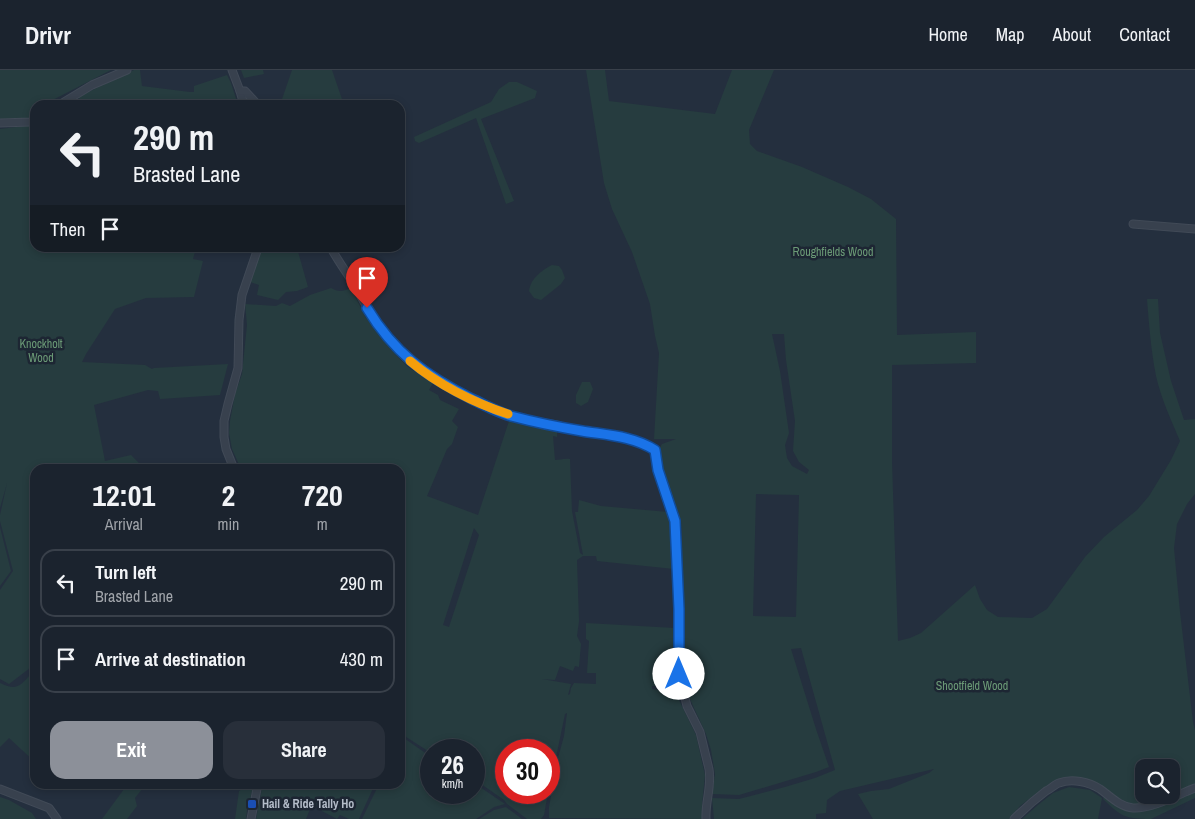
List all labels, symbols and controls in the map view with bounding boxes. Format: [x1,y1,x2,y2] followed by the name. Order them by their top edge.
[25,19,71,51] text: Drivr
[928,22,968,47] text: Home
[996,22,1025,47] text: Map
[1053,22,1091,47] text: About
[1119,22,1170,47] text: Contact
[133,114,214,161] text: 290 m
[50,120,115,185] icon: left
[133,159,240,189] text: Brasted Lane
[96,215,124,243] icon: arrive
[50,216,86,242] text: Then
[793,244,873,260] park label: Roughfields Wood
[346,257,388,308] pin
[353,264,381,292] icon: arrive
[19,336,63,366] park label: Knockholt Wood
[92,475,155,515] text: 12:01
[222,475,235,515] text: 2
[302,475,343,515] text: 720
[105,513,143,535] text: Arrival
[217,513,239,535] text: min
[317,513,328,535] text: m
[95,559,156,585] text: Turn left
[52,569,80,597] icon: left
[340,570,383,596] text: 290 m
[95,585,173,607] text: Brasted Lane
[52,645,80,673] icon: arrive
[95,646,246,672] text: Arrive at destination
[340,646,383,672] text: 430 m
[652,647,704,699] position arrow
[936,678,1008,694] park label: Shootfield Wood
[50,721,213,779] button: Exit
[223,721,385,779] button: Share
[495,739,560,804] speed limit sign: 30
[441,748,464,782] text: 26
[1135,759,1180,804] map controls
[1135,759,1180,804] button: search
[442,776,463,792] text: km/h
[262,796,354,812] place label: Hail & Ride Tally Ho
[246,798,258,810] marker: Hail & Ride Tally Ho

